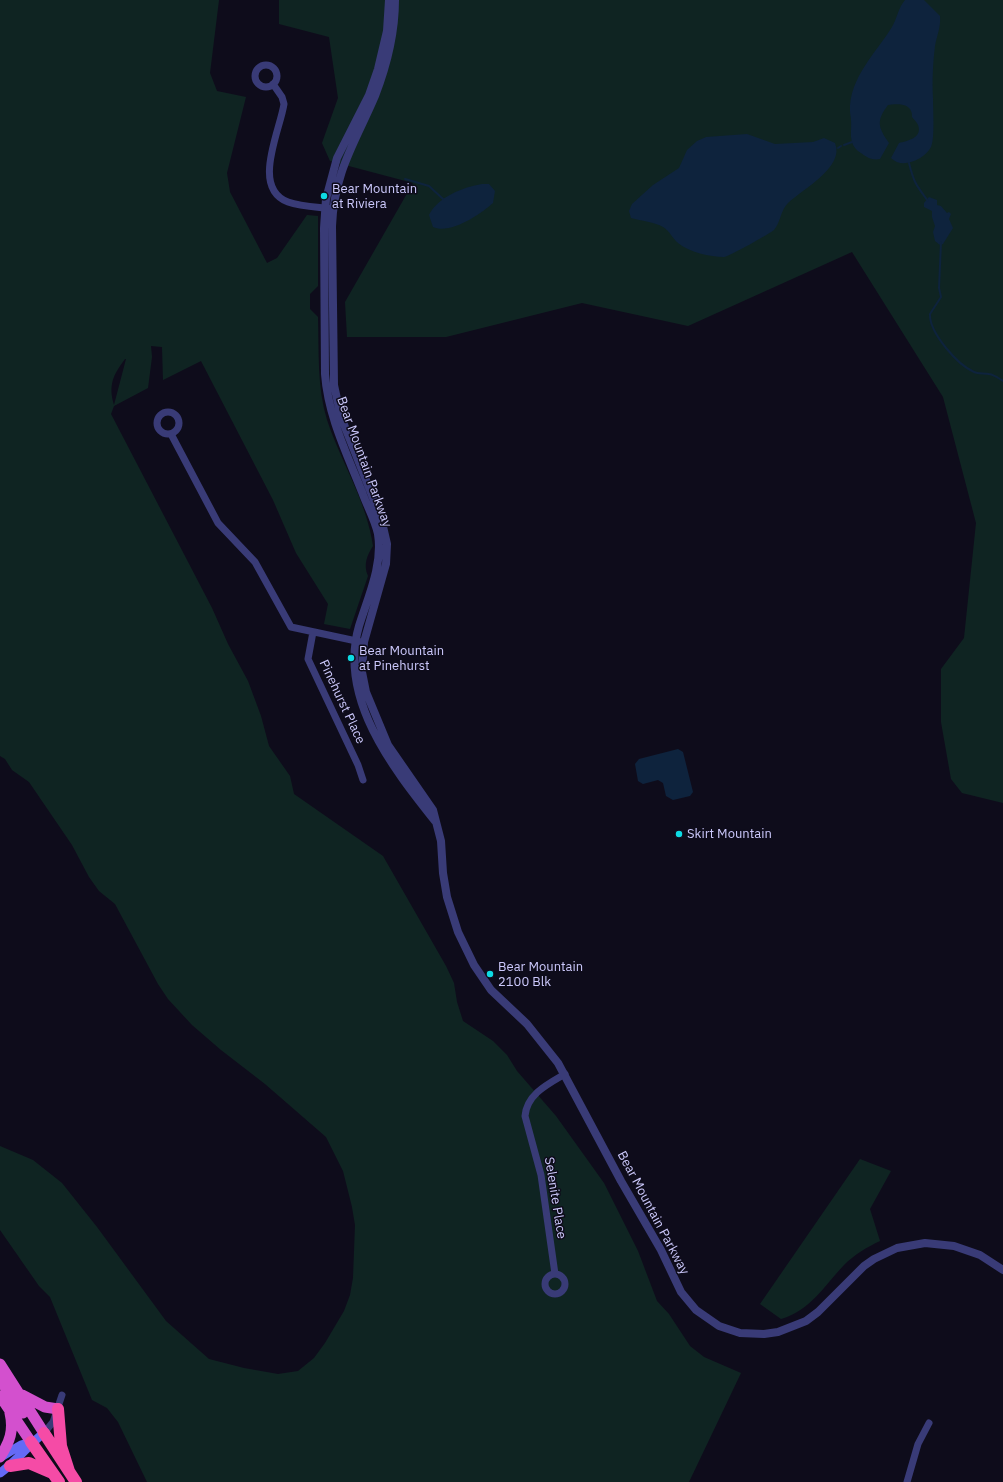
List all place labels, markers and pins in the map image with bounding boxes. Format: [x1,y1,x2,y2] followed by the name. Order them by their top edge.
[332,181,417,212] place label: Bear Mountain at Riviera
[319,191,329,201] marker: Bear Mountain at Riviera
[359,643,444,674] place label: Bear Mountain at Pinehurst
[346,653,356,663] marker: Bear Mountain at Pinehurst
[687,826,772,842] place label: Skirt Mountain
[674,829,684,839] marker: Skirt Mountain
[498,959,583,990] place label: Bear Mountain 2100 Blk
[485,969,495,979] marker: Bear Mountain 2100 Blk

